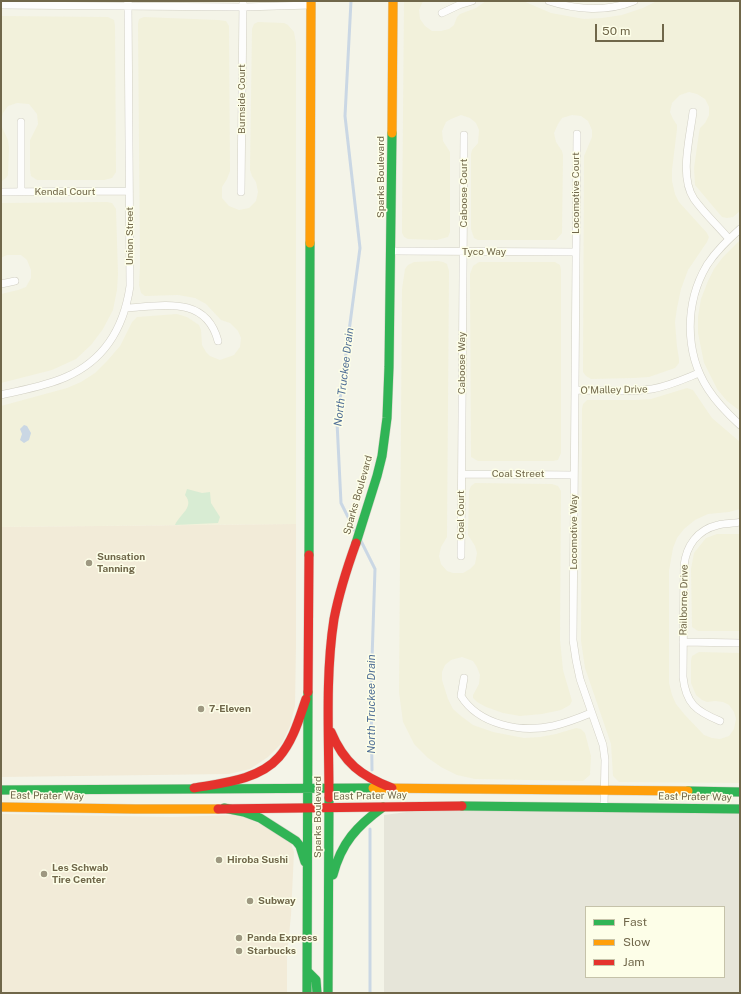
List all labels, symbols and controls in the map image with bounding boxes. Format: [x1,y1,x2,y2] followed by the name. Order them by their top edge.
[597,16,666,42] scale bar
[602,24,630,38] text: 50 m
[236,64,248,134] street label: Burnside Court
[375,136,387,218] street label: Sparks Boulevard
[570,152,582,234] street label: Locomotive Court
[458,159,470,227] street label: Caboose Court
[35,186,95,198] street label: Kendal Court
[124,207,136,265] street label: Union Street
[462,246,506,258] street label: Tyco Way
[331,327,357,427] water label: North Truckee Drain
[456,332,468,394] street label: Caboose Way
[580,383,648,397] street label: O'Malley Drive
[341,454,375,536] street label: Sparks Boulevard
[492,468,544,480] street label: Coal Street
[455,490,467,540] street label: Coal Court
[568,494,580,570] street label: Locomotive Way
[97,551,145,574] place label: Sunsation Tanning
[84,558,94,568] marker: Sunsation Tanning
[677,564,691,636] street label: Railborne Drive
[365,654,379,754] water label: North Truckee Drain
[209,703,251,715] place label: 7-Eleven
[196,704,206,714] marker: 7-Eleven
[312,776,324,858] street label: Sparks Boulevard
[10,789,84,803] street label: East Prater Way
[333,789,407,803] street label: East Prater Way
[658,790,732,804] street label: East Prater Way
[227,854,288,866] place label: Hiroba Sushi
[214,855,224,865] marker: Hiroba Sushi
[52,862,108,886] place label: Les Schwab Tire Center
[39,869,49,879] marker: Les Schwab Tire Center
[258,895,296,907] place label: Subway
[245,896,255,906] marker: Subway
[585,906,725,978] legend
[623,915,647,929] text: Fast
[247,932,318,944] place label: Panda Express
[234,933,244,943] marker: Panda Express
[623,935,650,949] text: Slow
[247,945,296,957] place label: Starbucks
[234,946,244,956] marker: Starbucks
[623,955,645,969] text: Jam

